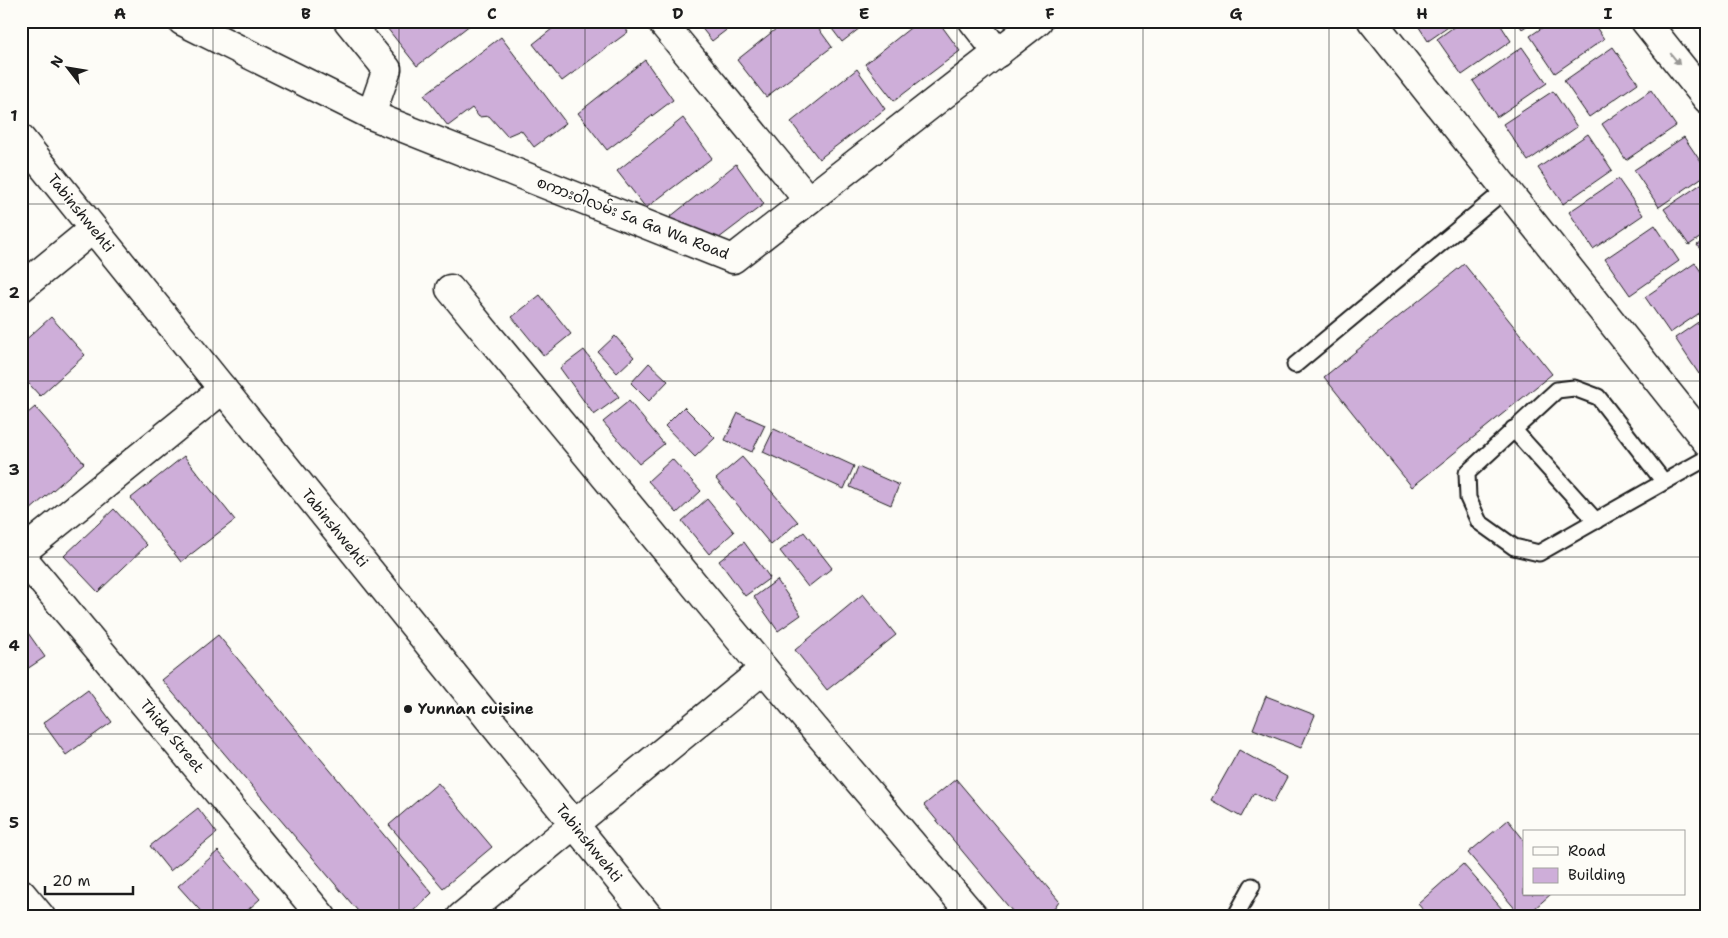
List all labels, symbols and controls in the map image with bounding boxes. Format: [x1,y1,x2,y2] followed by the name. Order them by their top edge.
[114,3,126,24] text: A
[301,3,311,24] text: B
[487,3,497,24] text: C
[672,3,684,24] text: D
[859,3,869,24] text: E
[1045,3,1055,24] text: F
[1230,3,1243,24] text: G
[1416,3,1428,24] text: H
[1604,3,1613,24] text: I
[42,42,92,92] north arrow
[46,52,67,71] text: N
[1669,52,1680,65] one-way arrow
[10,105,18,126] text: 1
[43,170,119,256] street label: Tabinshwehti
[534,172,733,264] street label: စကားဝါလမ်း Sa Ga Wa Road
[8,282,20,303] text: 2
[8,459,20,480] text: 3
[297,485,373,571] street label: Tabinshwehti
[8,635,20,656] text: 4
[135,695,209,777] street label: Thida Street
[418,699,534,719] place label: Yunnan cuisine
[402,703,414,715] marker: Yunnan cuisine
[551,800,627,886] street label: Tabinshwehti
[9,812,19,833] text: 5
[1523,830,1686,896] legend
[1568,841,1606,861] text: Road
[45,863,132,895] scale bar
[1568,865,1625,885] text: Building
[52,871,91,891] text: 20 m

